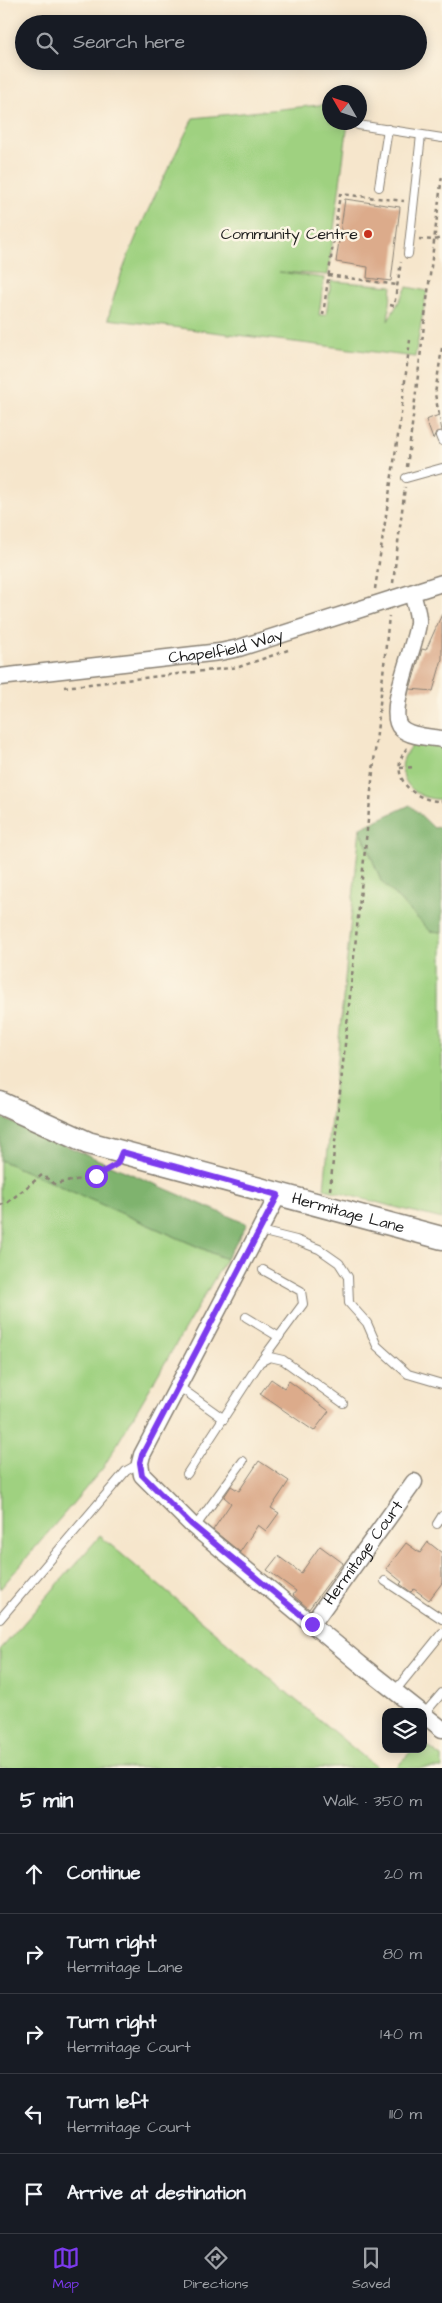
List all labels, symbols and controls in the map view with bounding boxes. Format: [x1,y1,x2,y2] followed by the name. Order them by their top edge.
[15,15,427,70] search box
[33,29,61,57] icon: search
[73,29,185,56] text: Search here
[322,85,367,130] north arrow
[221,223,358,246] place label: Community Centre
[362,228,374,240] marker: Community Centre
[167,624,286,669] street label: Chapelfield Way
[85,1165,108,1188] route start
[289,1187,407,1239] street label: Hermitage Lane
[318,1495,409,1609] street label: Hermitage Court
[301,1613,324,1636] route end
[382,1708,427,1753] map controls
[382,1708,427,1753] button: layers
[20,1786,73,1815] text: 5 min
[323,1790,422,1812] text: Walk · 350 m
[20,1860,48,1888] icon: ahead
[67,1860,141,1887] text: Continue
[384,1863,422,1885] text: 20 m
[67,1929,156,1956] text: Turn right
[20,1940,48,1968] icon: right
[383,1943,422,1965] text: 80 m
[67,1956,183,1978] text: Hermitage Lane
[67,2009,156,2036] text: Turn right
[20,2020,48,2048] icon: right
[380,2023,422,2045] text: 140 m
[67,2036,191,2058] text: Hermitage Court
[67,2089,148,2116] text: Turn left
[20,2100,48,2128] icon: left
[389,2103,422,2125] text: 110 m
[67,2116,191,2138] text: Hermitage Court
[20,2180,48,2208] icon: arrive
[67,2180,246,2207] text: Arrive at destination
[52,2244,80,2294] tab: Map
[183,2244,248,2294] tab: Directions
[352,2244,390,2294] tab: Saved

